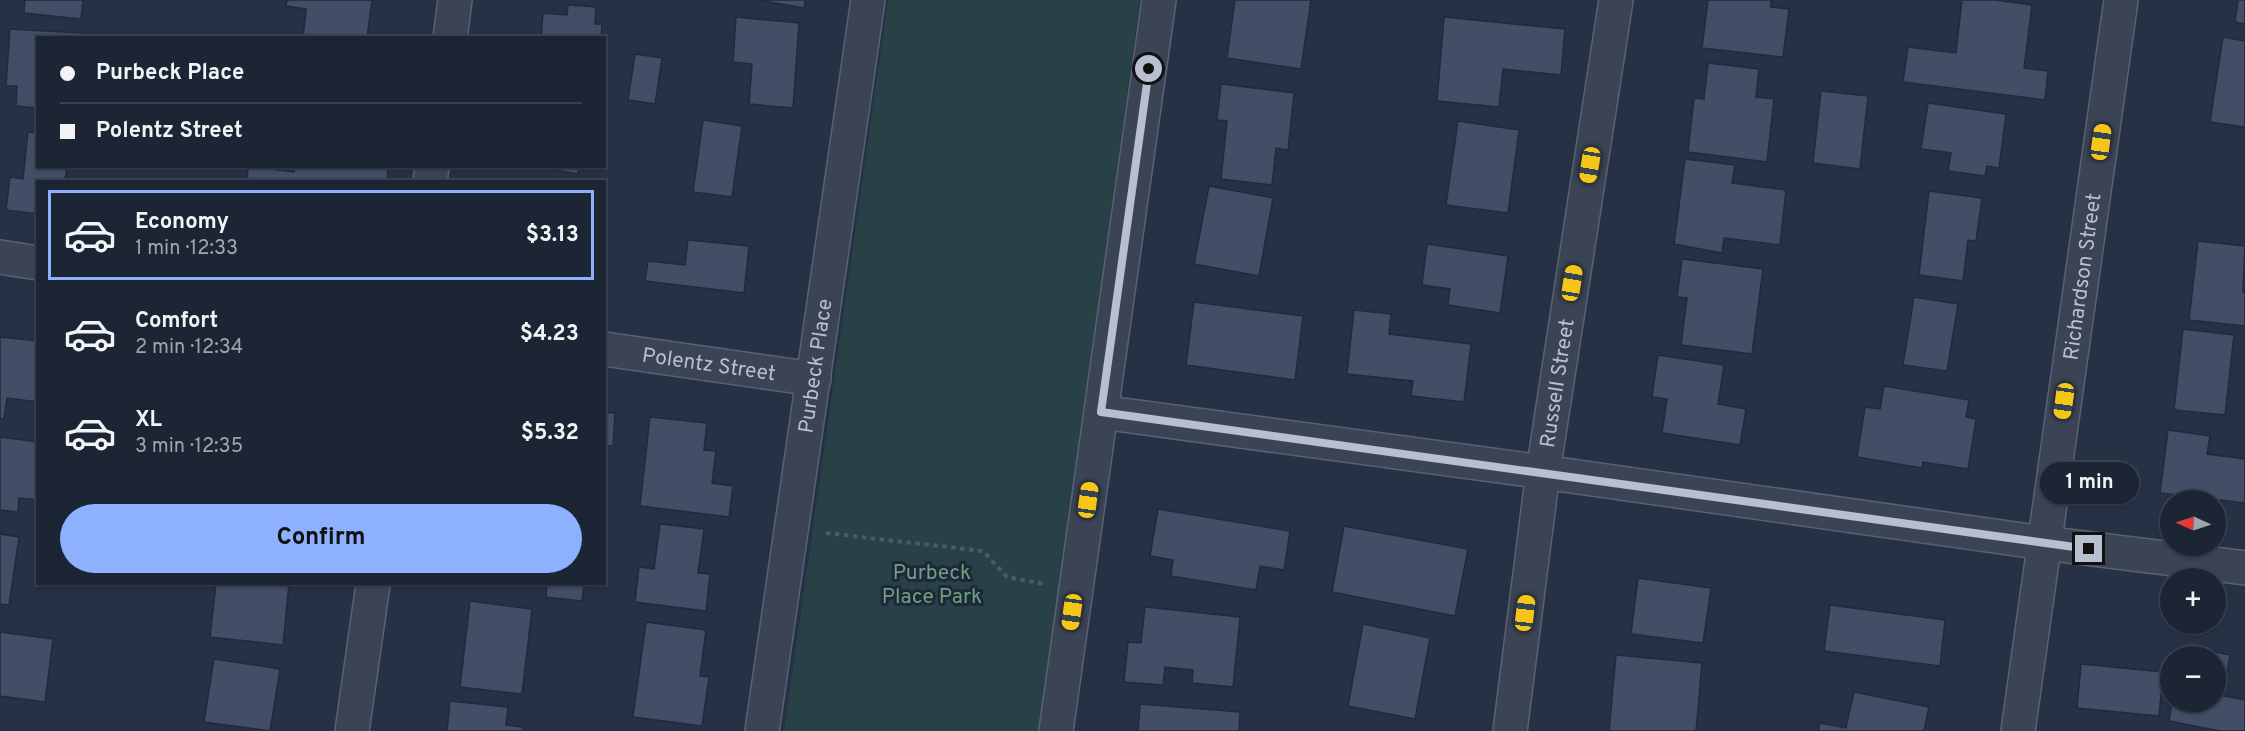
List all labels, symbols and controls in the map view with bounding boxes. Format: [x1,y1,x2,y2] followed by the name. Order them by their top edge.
[1135,55,1162,82] route start
[96,60,244,87] text: Purbeck Place
[96,118,243,145] text: Polentz Street
[2090,123,2112,161] car
[1578,146,1602,184] car
[2058,191,2109,362] street label: Richardson Street
[63,208,117,262] icon: car
[135,209,229,236] text: Economy
[526,222,579,249] text: $3.13
[135,236,238,262] text: 1 min · 12:33
[1560,264,1584,302] car
[793,297,840,435] street label: Purbeck Place
[63,307,117,361] icon: car
[135,308,218,335] text: Comfort
[1535,317,1582,450] street label: Russell Street
[520,321,579,348] text: $4.23
[135,335,243,361] text: 2 min · 12:34
[640,343,777,388] street label: Polentz Street
[2053,382,2075,420] car
[63,406,117,460] icon: car
[135,407,162,434] text: XL
[521,420,579,447] text: $5.32
[135,434,243,460] text: 3 min · 12:35
[2040,462,2138,504] callout: 1 min
[2065,470,2114,496] text: 1 min
[1077,481,1099,519] car
[2160,490,2226,556] north arrow
[2160,490,2226,712] map controls
[60,504,582,573] button: Confirm
[2075,535,2102,562] route end
[882,560,982,611] park label: Purbeck Place Park
[2160,568,2226,634] button: +
[1061,593,1083,631] car
[1514,594,1536,632] car
[2160,646,2226,712] button: −

